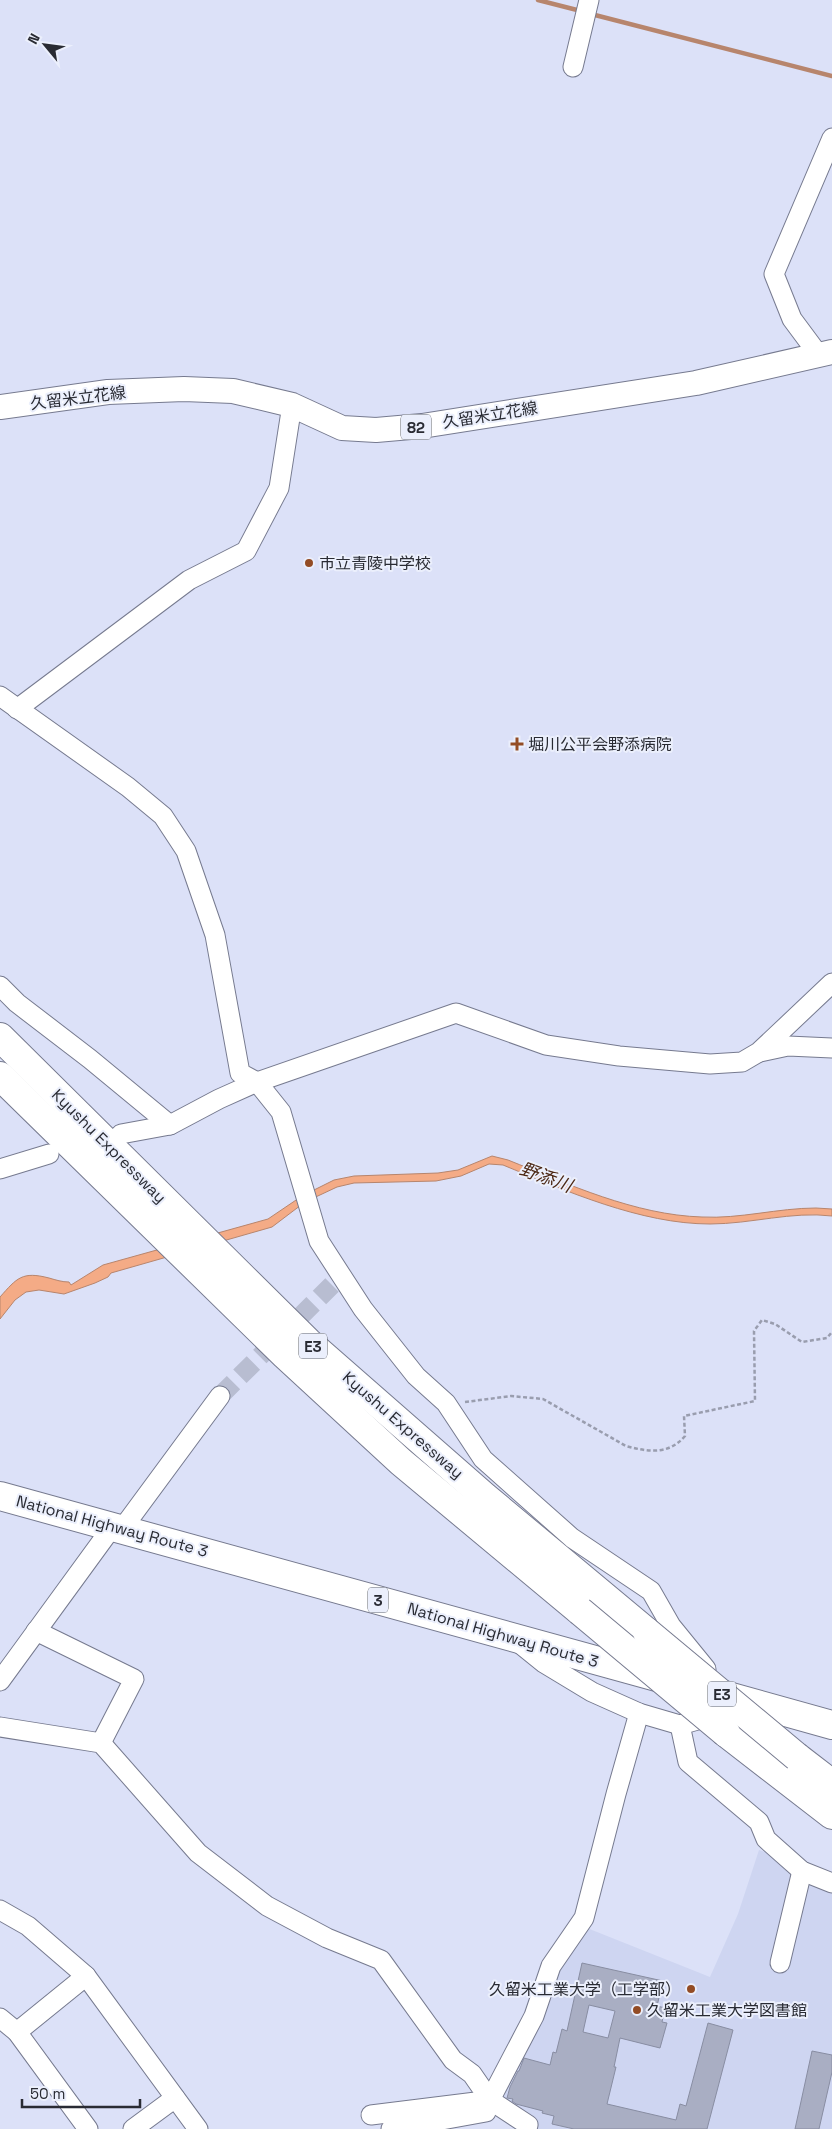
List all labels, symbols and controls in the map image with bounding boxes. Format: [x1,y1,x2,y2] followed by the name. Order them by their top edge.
[20,20,70,70] north arrow
[23,30,44,47] text: N
[29,382,127,414] street label: 久留米立花線
[441,397,539,433] street label: 久留米立花線
[401,414,431,440] road number: 82
[319,553,431,574] place label: 市立青陵中学校
[303,557,315,569] marker: 市立青陵中学校
[528,734,672,755] place label: 堀川公平会野添病院
[510,737,524,751] marker: 堀川公平会野添病院
[47,1084,171,1208] street label: Kyushu Expressway
[517,1157,577,1198] water label: 野添川
[299,1334,327,1358] road number: E3
[338,1367,468,1483] street label: Kyushu Expressway
[14,1490,210,1562] street label: National Highway Route 3
[368,1588,388,1612] road number: 3
[405,1598,601,1672] street label: National Highway Route 3
[708,1682,736,1706] road number: E3
[489,1979,681,2000] place label: 久留米工業大学（工学部）
[685,1983,697,1995] marker: 久留米工業大学（工学部）
[647,2000,807,2021] place label: 久留米工業大学図書館
[631,2004,643,2016] marker: 久留米工業大学図書館
[22,2076,140,2108] scale bar
[30,2084,65,2103] text: 50 m

